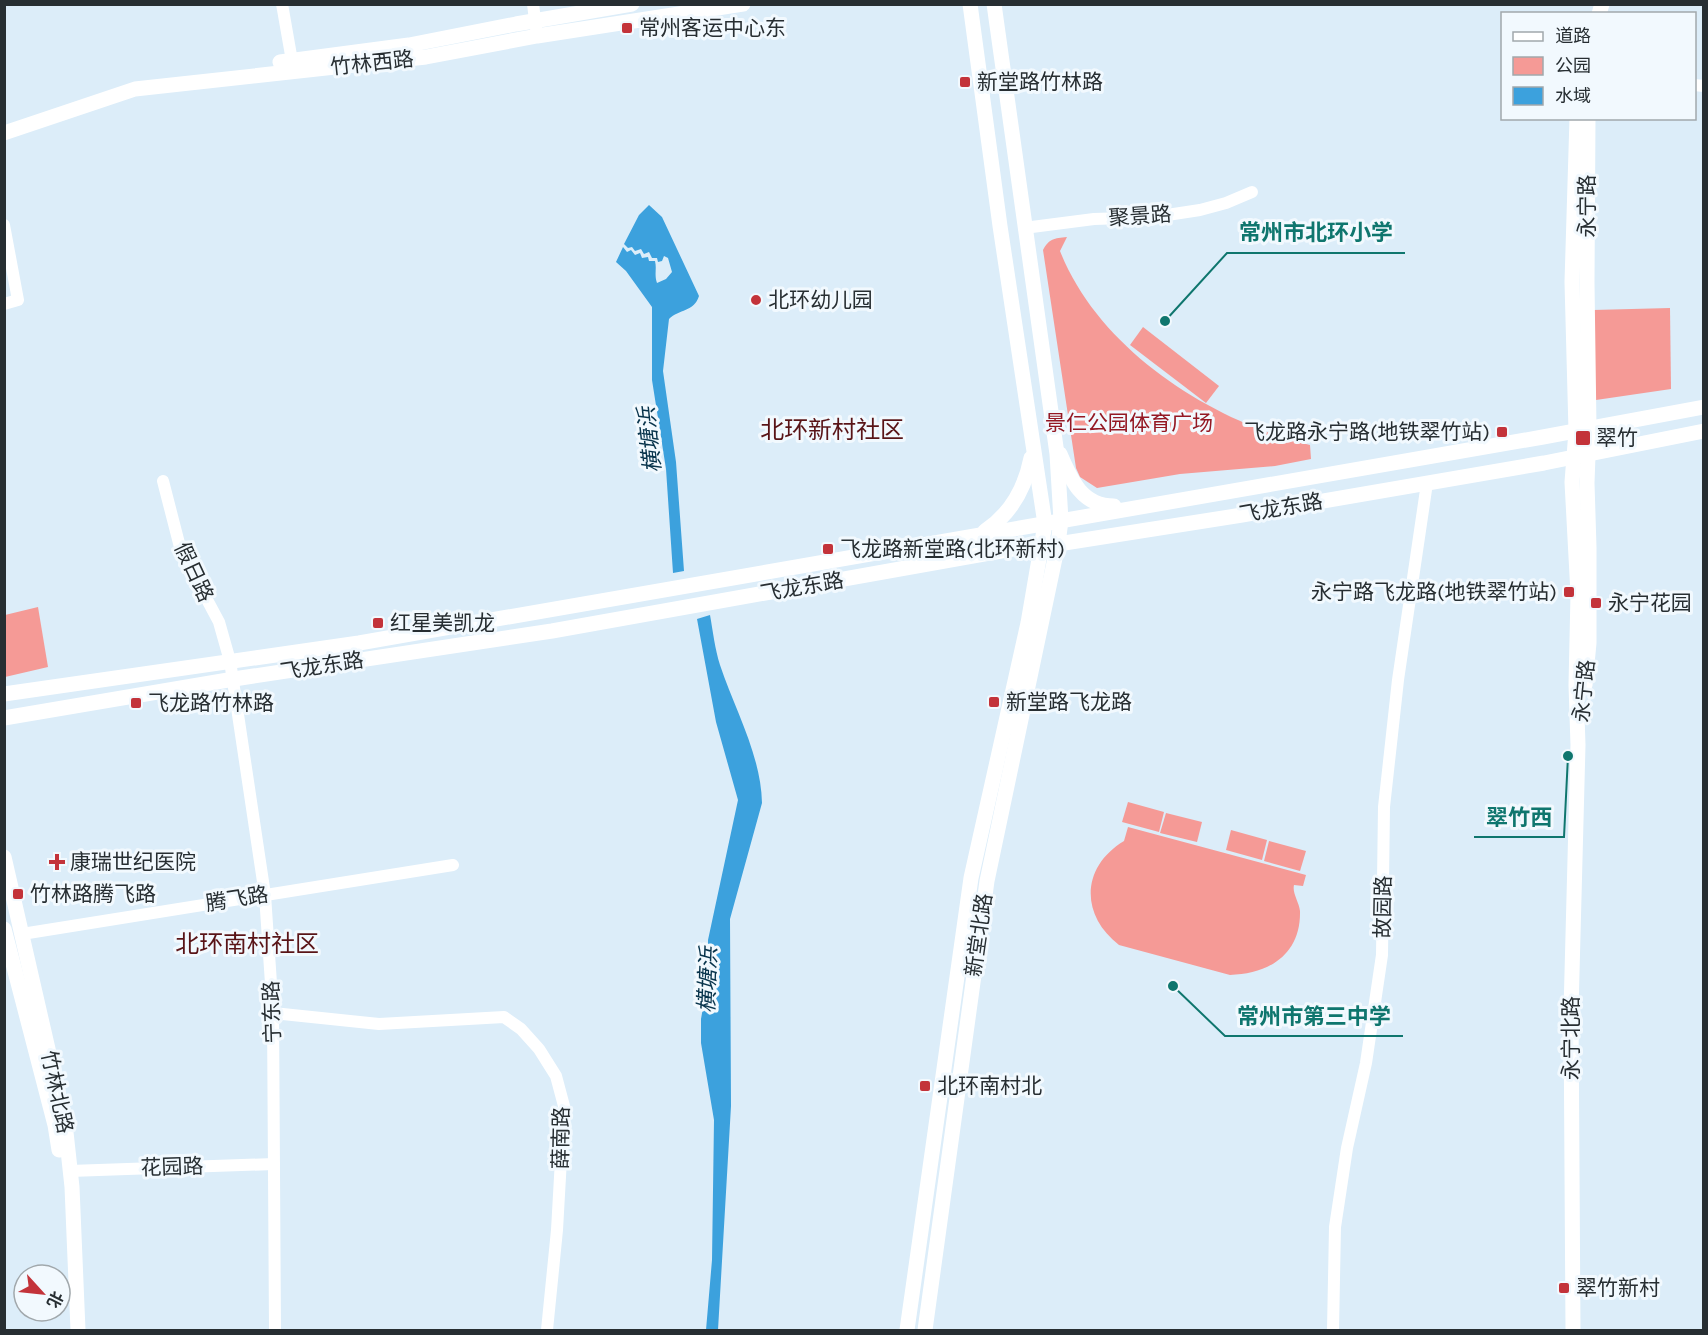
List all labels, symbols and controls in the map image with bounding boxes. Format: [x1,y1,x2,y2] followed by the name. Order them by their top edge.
[1501,12,1696,120] legend
[639,16,786,40] place label: 常州客运中心东
[620,21,634,35] marker: 常州客运中心东
[1555,25,1591,47] text: 道路
[329,47,415,79] street label: 竹林西路
[1555,55,1591,77] text: 公园
[977,70,1103,94] place label: 新堂路竹林路
[958,75,972,89] marker: 新堂路竹林路
[1555,85,1591,107] text: 水域
[1575,175,1599,238] street label: 永宁路
[1108,202,1172,230] street label: 聚景路
[1227,213,1405,253] callout: 常州市北环小学
[1239,220,1393,246] text: 常州市北环小学
[768,288,873,312] place label: 北环幼儿园
[749,293,763,307] marker: 北环幼儿园
[633,404,666,474] water label: 横塘浜
[1045,411,1213,435] park label: 景仁公园体育广场
[760,416,904,444] district label: 北环新村社区
[1244,420,1490,444] place label: 飞龙路永宁路(地铁翠竹站)
[1495,425,1509,439] marker: 飞龙路永宁路(地铁翠竹站)
[1596,426,1638,450] place label: 翠竹
[1574,429,1592,447] marker: 翠竹
[1238,489,1324,527] street label: 飞龙东路
[840,537,1065,561] place label: 飞龙路新堂路(北环新村)
[170,538,218,606] street label: 假日路
[821,542,835,556] marker: 飞龙路新堂路(北环新村)
[759,568,845,606] street label: 飞龙东路
[1311,580,1557,604] place label: 永宁路飞龙路(地铁翠竹站)
[1562,585,1576,599] marker: 永宁路飞龙路(地铁翠竹站)
[1608,591,1692,615] place label: 永宁花园
[1589,596,1603,610] marker: 永宁花园
[390,611,495,635] place label: 红星美凯龙
[371,616,385,630] marker: 红星美凯龙
[279,648,365,684] street label: 飞龙东路
[1569,658,1599,724] street label: 永宁路
[1006,690,1132,714] place label: 新堂路飞龙路
[148,691,274,715] place label: 飞龙路竹林路
[987,695,1001,709] marker: 新堂路飞龙路
[129,696,143,710] marker: 飞龙路竹林路
[1474,797,1564,837] callout: 翠竹西
[1486,805,1552,831] text: 翠竹西
[70,850,196,874] place label: 康瑞世纪医院
[48,853,66,871] marker: 康瑞世纪医院
[1370,875,1396,939] street label: 故园路
[30,882,156,906] place label: 竹林路腾飞路
[204,882,270,916] street label: 腾飞路
[11,887,25,901] marker: 竹林路腾飞路
[961,892,997,978] street label: 新堂北路
[175,930,319,958] district label: 北环南村社区
[694,945,722,1013] water label: 横塘浜
[259,980,285,1044] street label: 宁东路
[1225,996,1403,1036] callout: 常州市第三中学
[1559,996,1583,1080] street label: 永宁北路
[1237,1004,1391,1030] text: 常州市第三中学
[37,1048,77,1136] street label: 竹林北路
[937,1074,1042,1098] place label: 北环南村北
[918,1079,932,1093] marker: 北环南村北
[548,1106,574,1170] street label: 薛南路
[140,1154,204,1180] street label: 花园路
[12,1263,72,1323] north arrow
[1576,1276,1660,1300] place label: 翠竹新村
[1557,1281,1571,1295] marker: 翠竹新村
[43,1288,67,1311] text: 北

